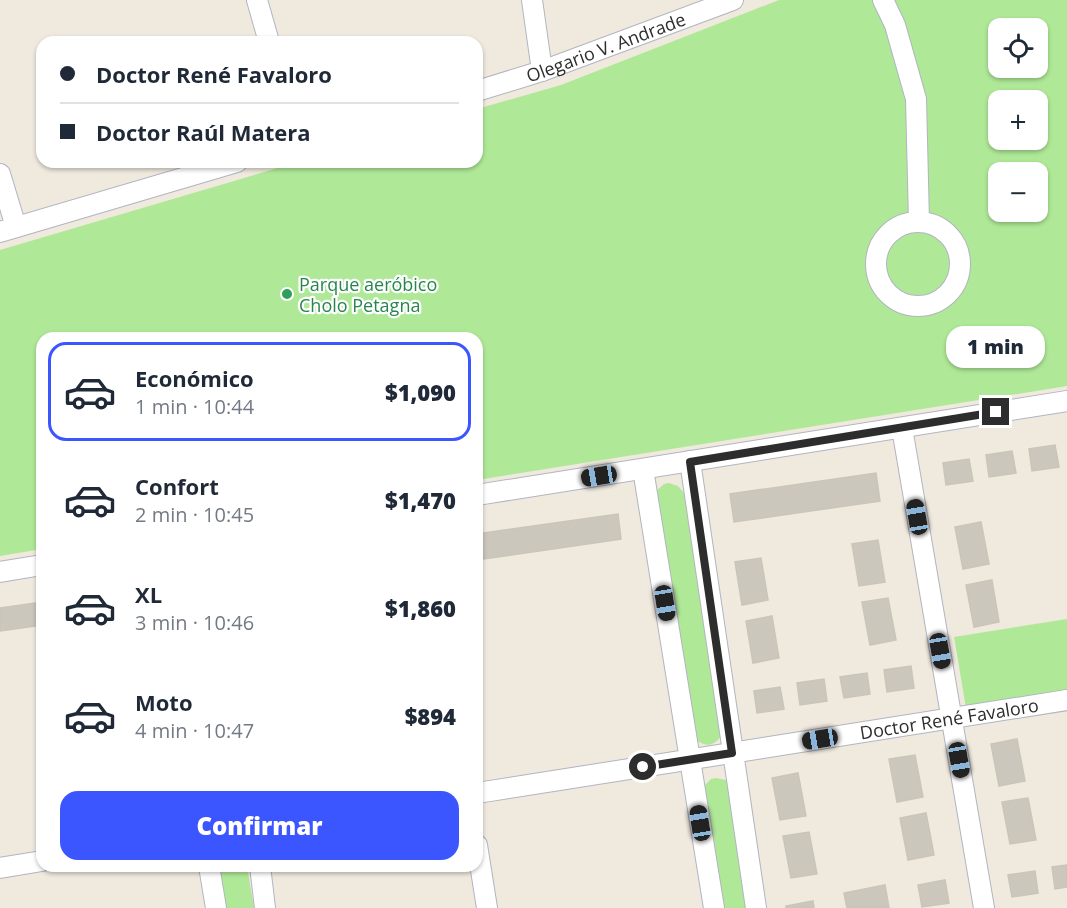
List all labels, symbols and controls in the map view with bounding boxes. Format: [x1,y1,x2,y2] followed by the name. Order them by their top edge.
[523,7,689,87] street label: Olegario V. Andrade
[988,18,1048,222] map controls
[988,18,1048,78] button: locate
[96,59,332,89] text: Doctor René Favaloro
[988,90,1048,150] button: +
[96,117,311,147] text: Doctor Raúl Matera
[988,162,1048,222] button: −
[299,272,437,317] place label: Parque aeróbico Cholo Petagna
[280,287,294,301] marker: Parque aeróbico Cholo Petagna
[946,325,1046,367] callout: 1 min
[967,333,1024,360] text: 1 min
[135,363,254,393] text: Económico
[63,365,117,419] icon: car
[385,377,456,407] text: $1,090
[135,393,254,420] text: 1 min · 10:44
[982,398,1009,425] route end
[580,464,618,488] car
[135,471,219,501] text: Confort
[63,473,117,527] icon: car
[385,485,456,515] text: $1,470
[905,498,929,536] car
[135,501,254,528] text: 2 min · 10:45
[135,579,162,609] text: XL
[63,581,117,635] icon: car
[653,584,677,622] car
[385,593,456,623] text: $1,860
[135,609,254,636] text: 3 min · 10:46
[928,632,952,670] car
[135,687,193,717] text: Moto
[63,689,117,743] icon: car
[858,693,1040,744] street label: Doctor René Favaloro
[405,701,456,731] text: $894
[135,717,254,744] text: 4 min · 10:47
[801,727,839,751] car
[947,741,971,779] car
[629,753,656,780] route start
[60,791,459,860] button: Confirmar
[688,804,712,842] car

